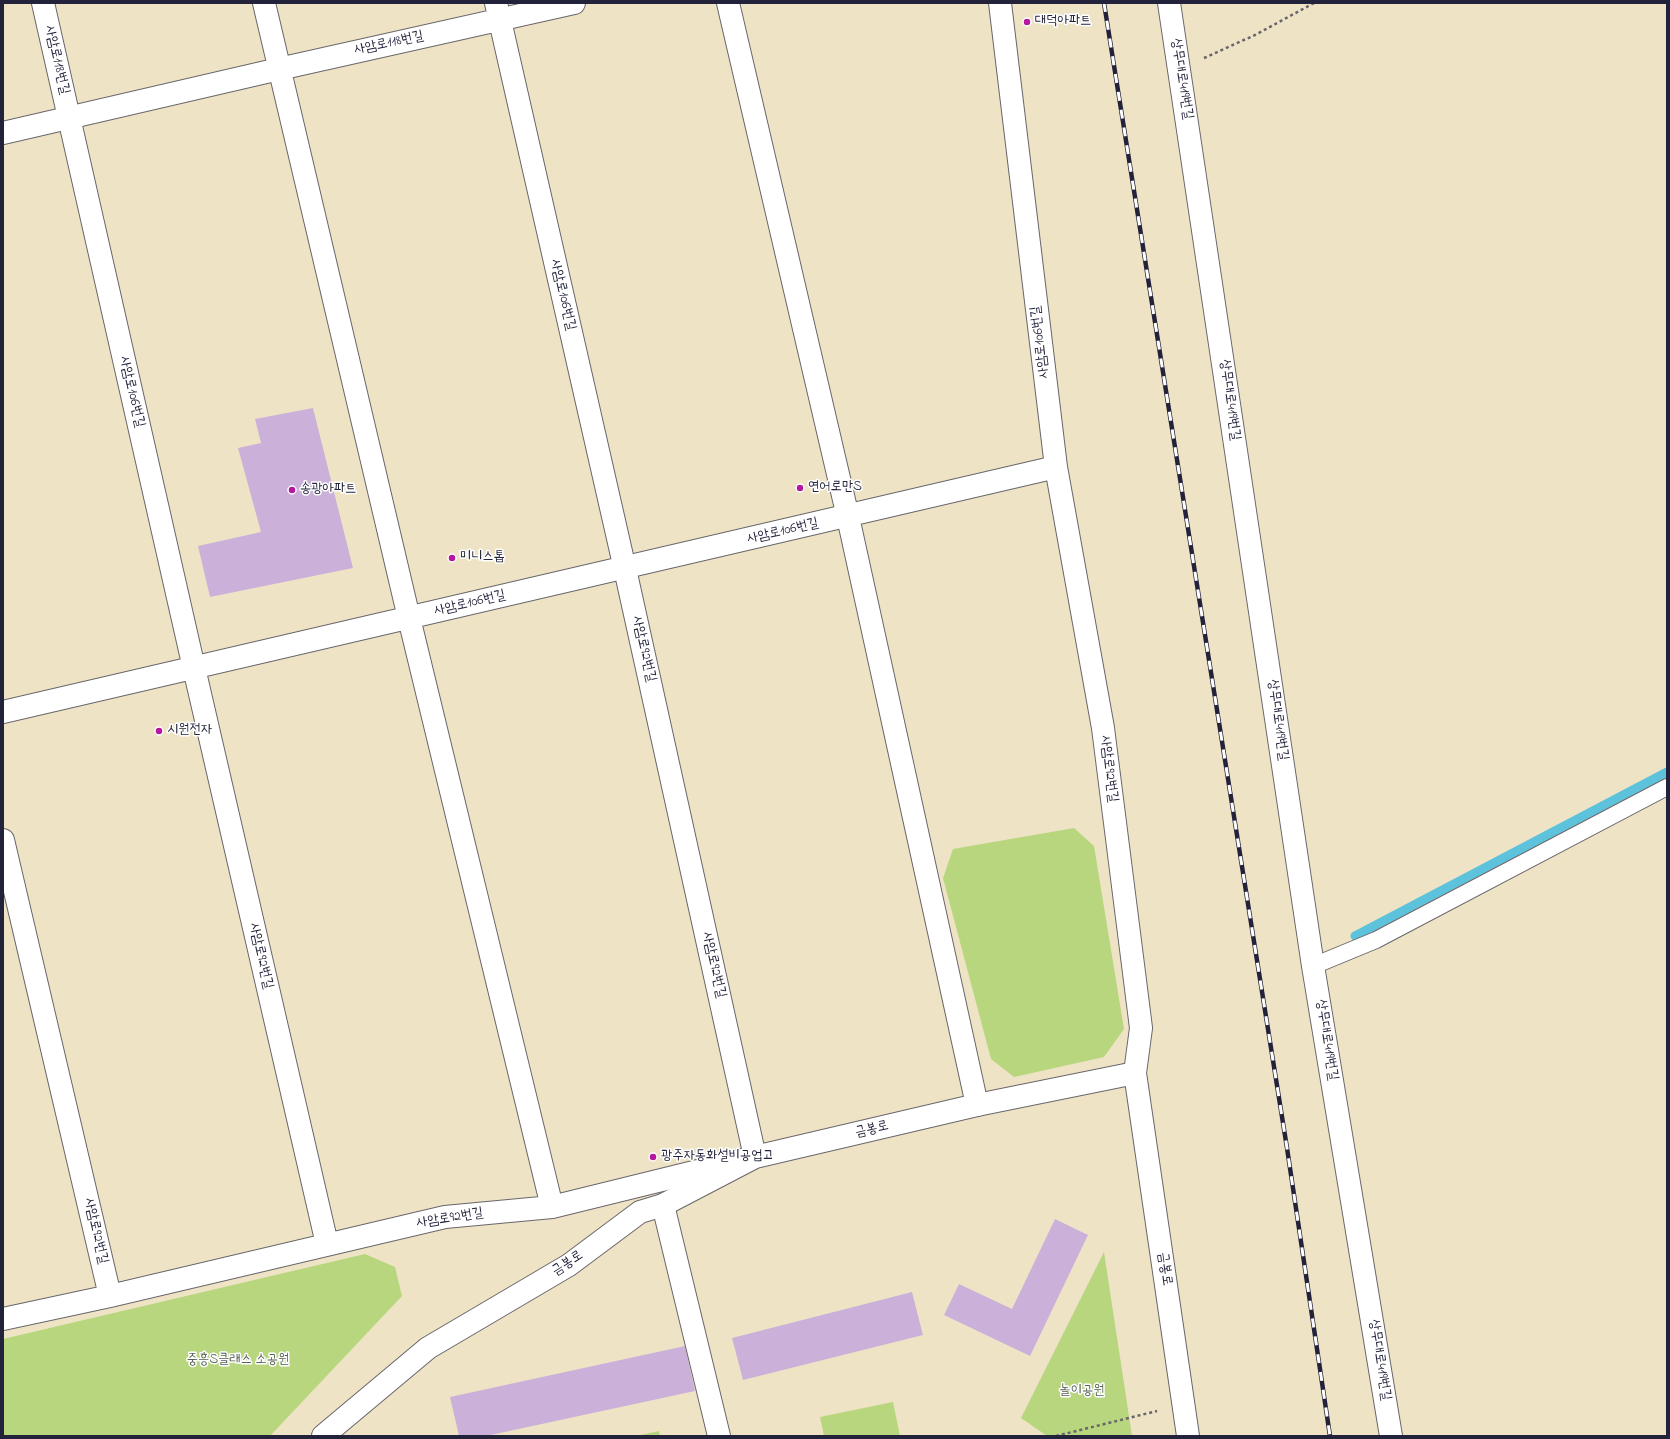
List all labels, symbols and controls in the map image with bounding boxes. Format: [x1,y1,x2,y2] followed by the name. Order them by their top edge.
[1035,14,1091,30] place label: 대덕아파트
[1022,17,1032,27] marker: 대덕아파트
[40,24,72,96] street label: 사암로118번길
[353,28,425,60] street label: 사암로118번길
[1166,37,1196,121] street label: 상무대로419번길
[546,258,578,332] street label: 사암로106번길
[1028,305,1054,379] street label: 사암로106번길
[115,355,147,429] street label: 사암로106번길
[1215,358,1243,442] street label: 상무대로419번길
[808,480,862,496] place label: 연어로만S
[300,482,356,498] place label: 송광아파트
[795,483,805,493] marker: 연어로만S
[287,485,297,495] marker: 송광아파트
[746,516,820,548] street label: 사암로106번길
[460,550,505,566] place label: 미니스톱
[447,553,457,563] marker: 미니스톱
[433,588,507,620] street label: 사암로106번길
[627,614,659,684] street label: 사암로92번길
[1263,678,1291,762] street label: 상무대로419번길
[167,723,212,739] place label: 시원전자
[154,726,164,736] marker: 시원전자
[1096,734,1120,804] street label: 사암로92번길
[244,921,276,991] street label: 사암로92번길
[697,930,729,1000] street label: 사암로92번길
[1311,998,1341,1082] street label: 상무대로419번길
[854,1118,890,1142] street label: 금봉로
[661,1149,774,1165] place label: 광주자동화설비공업고
[648,1152,658,1162] marker: 광주자동화설비공업고
[79,1196,111,1266] street label: 사암로92번길
[415,1205,485,1233] street label: 사암로92번길
[549,1248,587,1280] street label: 금봉로
[1153,1251,1175,1287] street label: 금봉로
[1364,1318,1394,1402] street label: 상무대로419번길
[187,1353,289,1369] park label: 중흥S클래스 소공원
[1059,1384,1105,1400] park label: 놀이공원

